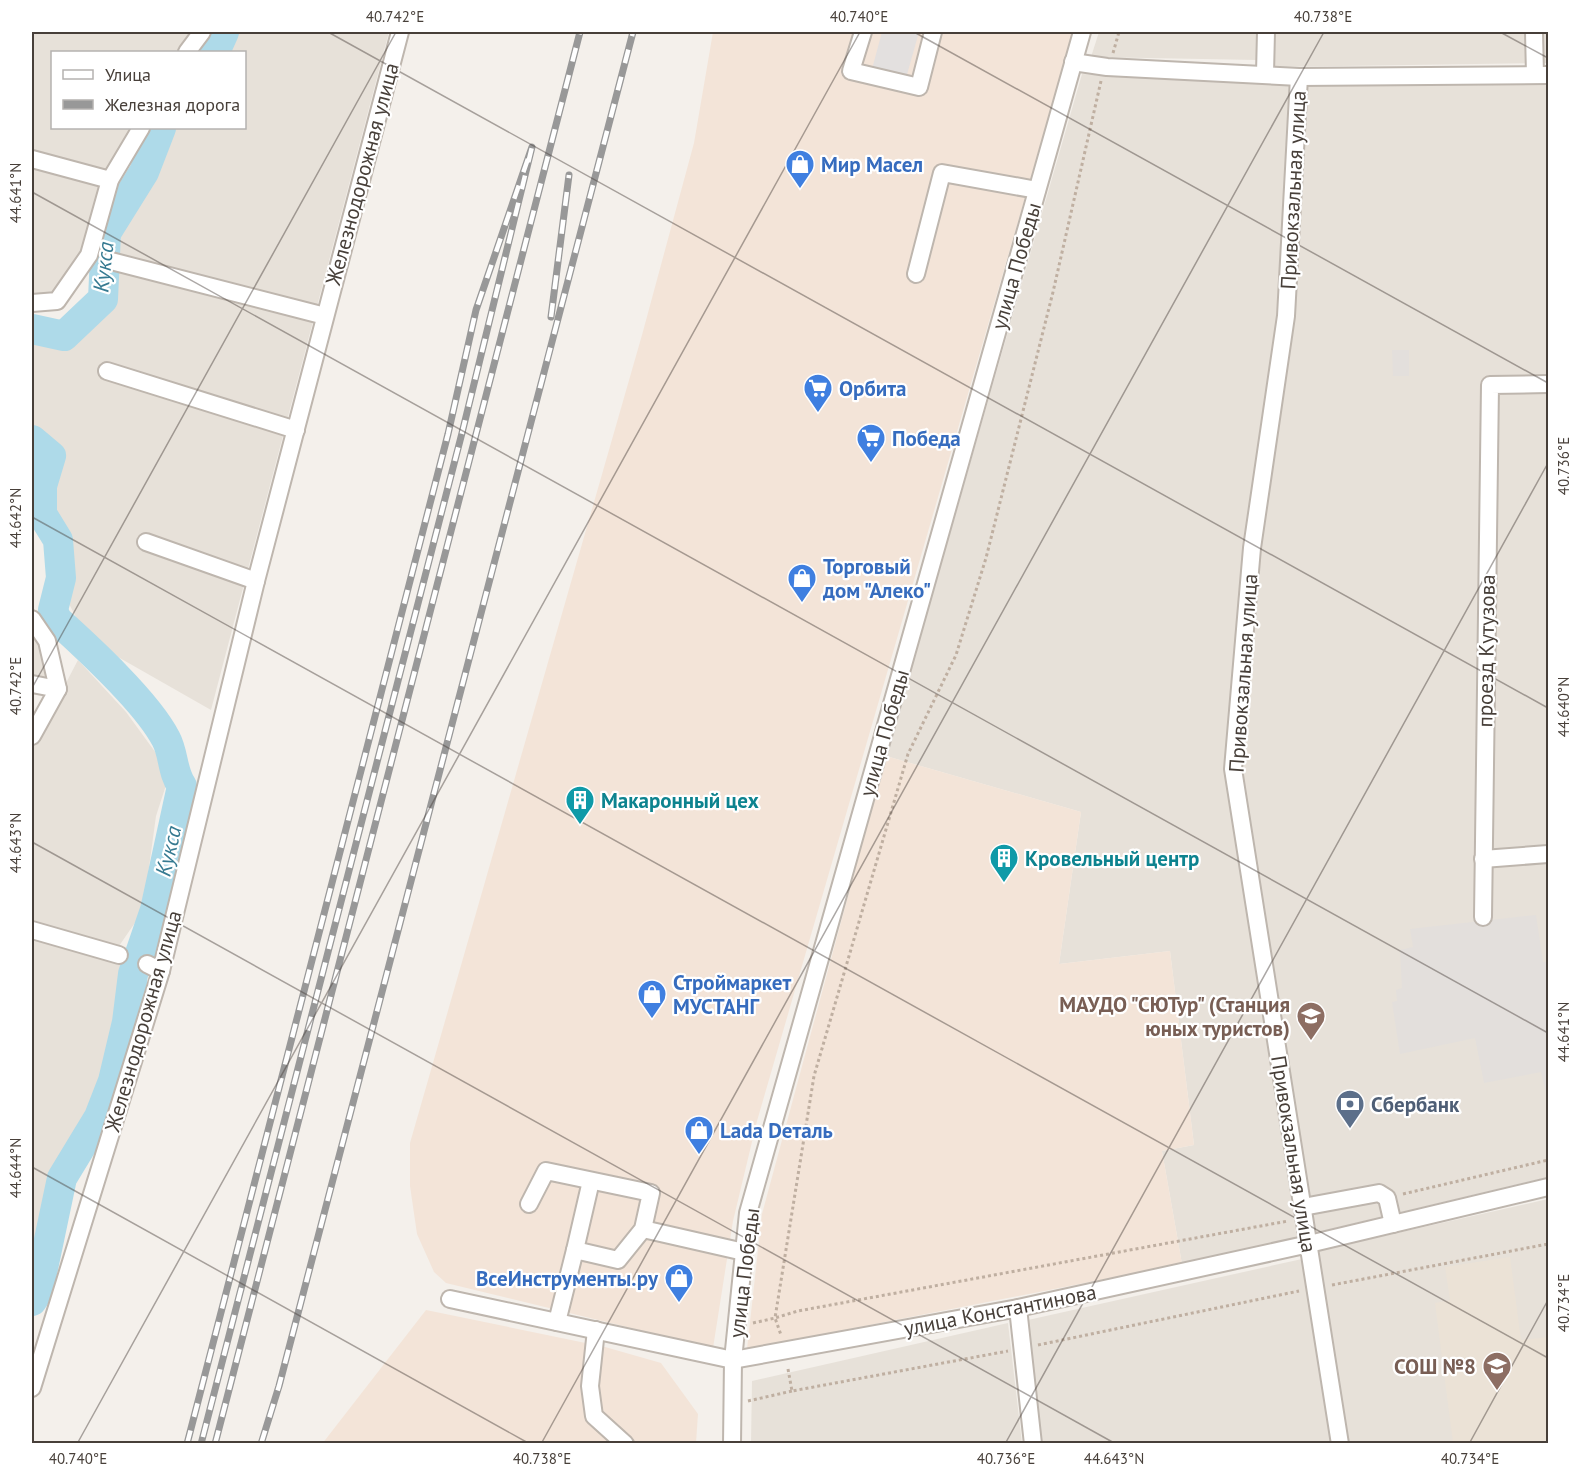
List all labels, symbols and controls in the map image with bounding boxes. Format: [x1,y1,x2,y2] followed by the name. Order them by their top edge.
[366,7,424,26] text: 40.742°E
[830,7,888,26] text: 40.740°E
[1294,7,1352,26] text: 40.738°E
[51,51,246,129] legend
[319,60,405,289] street label: Железнодорожная улица
[105,63,151,86] text: Улица
[1274,90,1312,290] street label: Привокзальная улица
[104,93,240,116] text: Железная дорога
[784,148,816,190] shop icon: Мир Масел
[821,151,923,178] place label: Мир Масел
[6,163,25,223] text: 44.641°N
[985,199,1047,333] street label: улица Победы
[86,240,120,294] water label: Кукса
[802,372,834,414] supermarket icon: Орбита
[839,375,906,402] place label: Орбита
[855,422,887,464] supermarket icon: Победа
[892,425,961,452] place label: Победа
[1554,437,1573,495] text: 40.736°E
[6,488,25,548] text: 44.642°N
[822,553,931,604] place label: Торговый дом "Алеко"
[786,562,818,604] shop icon: Торговый дом "Алеко"
[1223,573,1263,773] street label: Привокзальная улица
[1471,574,1501,728] street label: проезд Кутузова
[6,657,25,715] text: 40.742°E
[853,666,915,800] street label: улица Победы
[1554,677,1573,737] text: 44.640°N
[564,784,596,826] building icon: Макаронный цех
[601,787,759,814] place label: Макаронный цех
[6,813,25,873] text: 44.643°N
[149,823,187,879] water label: Кукса
[988,842,1020,884] building icon: Кровельный центр
[1025,845,1199,872] place label: Кровельный центр
[98,907,188,1136] street label: Железнодорожная улица
[673,969,791,1020] place label: Строймаркет МУСТАНГ
[636,978,668,1020] shop icon: Строймаркет МУСТАНГ
[1059,991,1290,1042] place label: МАУДО "СЮТур" (Станция юных туристов)
[1295,1000,1327,1042] school or university icon: МАУДО "СЮТур" (Станция юных туристов)
[1554,1002,1573,1062] text: 44.641°N
[1265,1054,1323,1254] street label: Привокзальная улица
[1334,1088,1366,1130] bank icon: Сбербанк
[1371,1091,1460,1118] place label: Сбербанк
[683,1114,715,1156] shop icon: Lada Dеталь
[720,1117,833,1144] place label: Lada Dеталь
[6,1138,25,1198] text: 44.644°N
[723,1206,765,1340] street label: улица Победы
[663,1262,695,1304] shop icon: ВсеИнструменты.ру
[476,1265,659,1292] place label: ВсеИнструменты.ру
[1554,1274,1573,1332] text: 40.734°E
[901,1278,1099,1342] street label: улица Константинова
[1481,1350,1513,1392] school or university icon: СОШ №8
[1394,1353,1476,1380] place label: СОШ №8
[49,1449,107,1468] text: 40.740°E
[513,1449,571,1468] text: 40.738°E
[977,1449,1035,1468] text: 40.736°E
[1084,1449,1144,1468] text: 44.643°N
[1441,1449,1499,1468] text: 40.734°E

